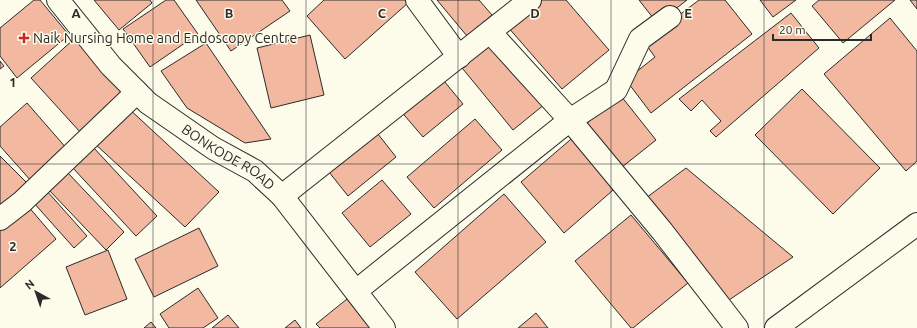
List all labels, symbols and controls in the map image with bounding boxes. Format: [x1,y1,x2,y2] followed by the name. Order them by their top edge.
[71,6,81,20] text: A
[225,6,234,20] text: B
[378,6,387,20] text: C
[530,6,540,20] text: D
[684,6,692,20] text: E
[773,16,871,42] scale bar
[779,23,806,36] text: 20 m
[33,30,297,46] place label: Naik Nursing Home and Endoscopy Centre
[18,32,30,44] marker: Naik Nursing Home and Endoscopy Centre
[9,75,17,89] text: 1
[179,121,278,193] street label: BONKODE ROAD
[9,239,17,253] text: 2
[16,272,56,312] north arrow
[23,277,37,292] text: N

